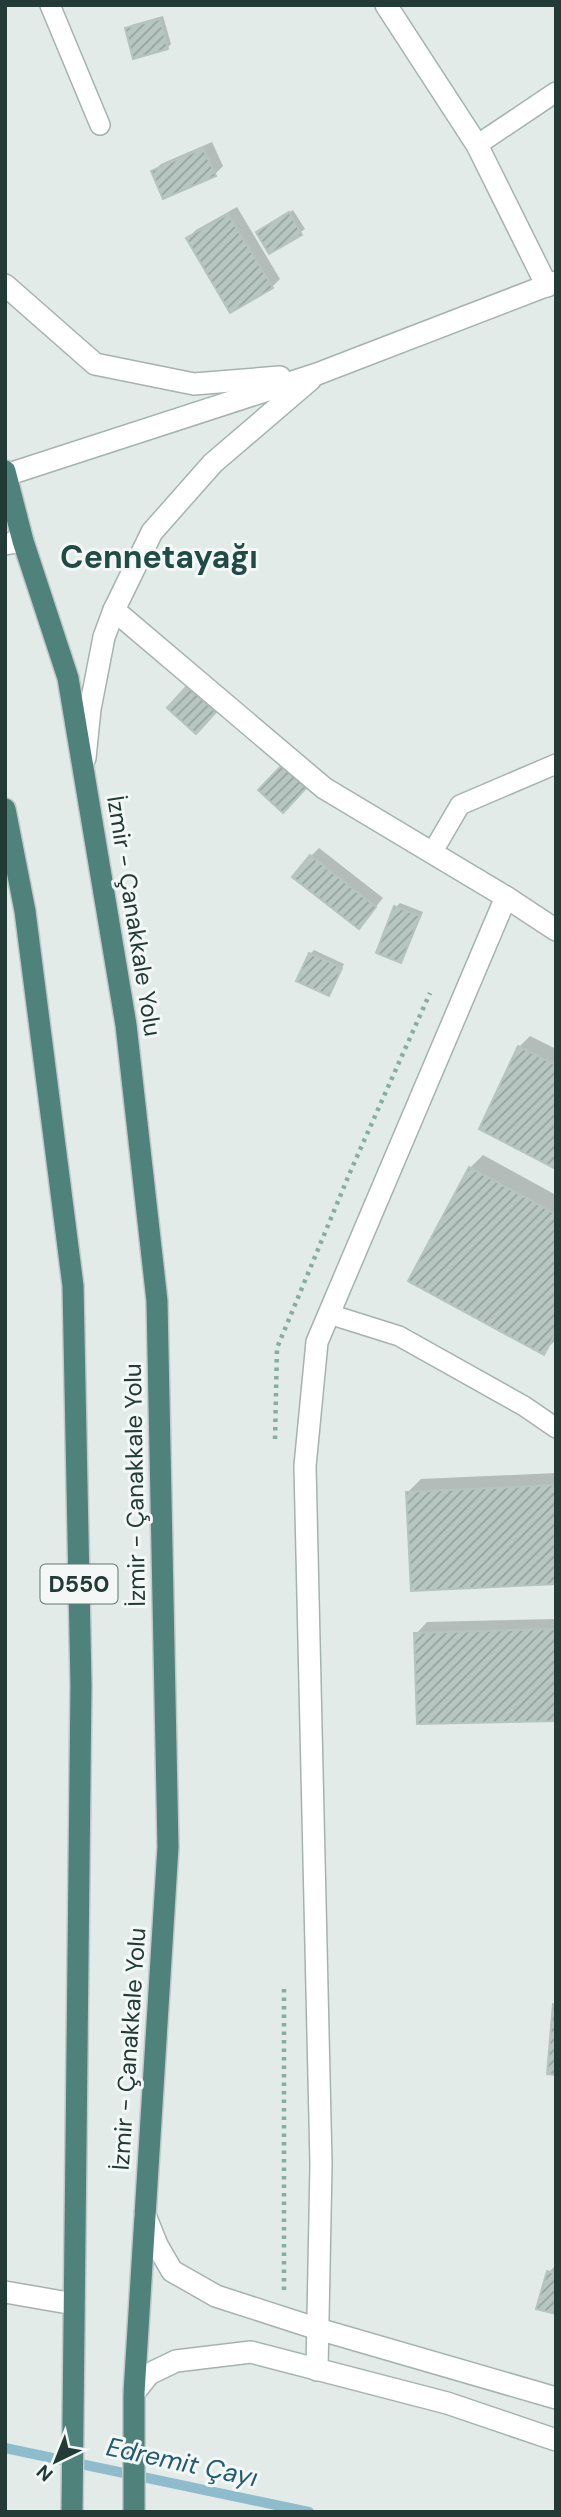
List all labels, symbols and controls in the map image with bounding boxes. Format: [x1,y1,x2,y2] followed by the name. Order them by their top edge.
[60,536,258,578] district label: Cennetayağı
[100,793,169,1038] street label: İzmir - Çanakkale Yolu
[117,1363,152,1607] street label: İzmir - Çanakkale Yolu
[41,1564,118,1604] road number: D550
[105,1927,152,2171] street label: İzmir - Çanakkale Yolu
[21,2426,91,2496] north arrow
[103,2429,261,2495] water label: Edremit Çayı
[31,2459,58,2487] text: N

